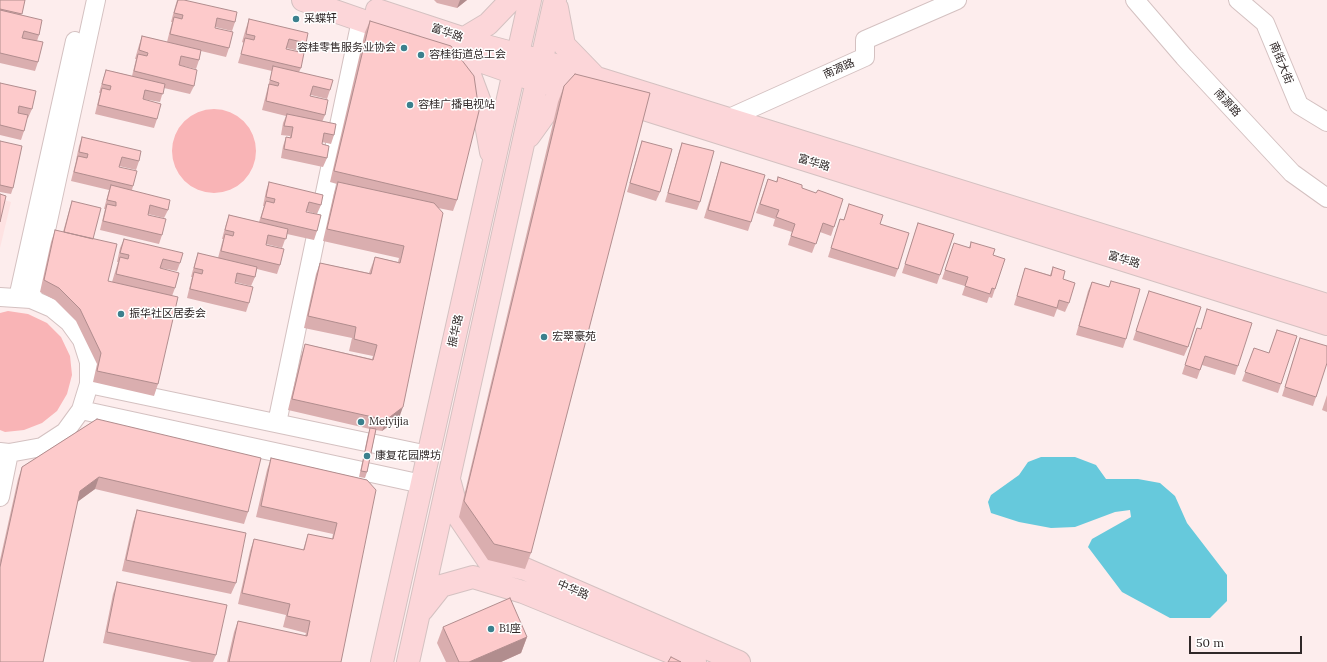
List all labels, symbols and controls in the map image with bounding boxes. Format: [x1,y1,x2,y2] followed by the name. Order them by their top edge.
[304,12,337,26] place label: 采蝶轩
[291,14,301,24] marker: 采蝶轩
[429,21,465,45] street label: 富华路
[1267,40,1295,86] street label: 南街大街
[297,41,396,55] place label: 容桂零售服务业协会
[399,43,409,53] marker: 容桂零售服务业协会
[429,48,506,62] place label: 容桂街道总工会
[416,50,426,60] marker: 容桂街道总工会
[821,56,857,82] street label: 南源路
[1211,86,1243,120] street label: 南源路
[418,98,495,112] place label: 容桂广播电视站
[405,100,415,110] marker: 容桂广播电视站
[796,152,832,174] street label: 富华路
[1106,249,1142,271] street label: 富华路
[129,307,206,321] place label: 振华社区居委会
[116,309,126,319] marker: 振华社区居委会
[446,313,466,349] street label: 振华路
[552,330,596,344] place label: 宏翠豪苑
[539,332,549,342] marker: 宏翠豪苑
[369,415,409,429] place label: Meiyijia
[356,417,366,427] marker: Meiyijia
[375,449,441,463] place label: 康复花园牌坊
[362,451,372,461] marker: 康复花园牌坊
[555,577,591,603] street label: 中华路
[499,622,521,636] place label: B1座
[486,624,496,634] marker: B1座
[1191,628,1304,654] scale bar
[1196,635,1224,650] text: 50 m

